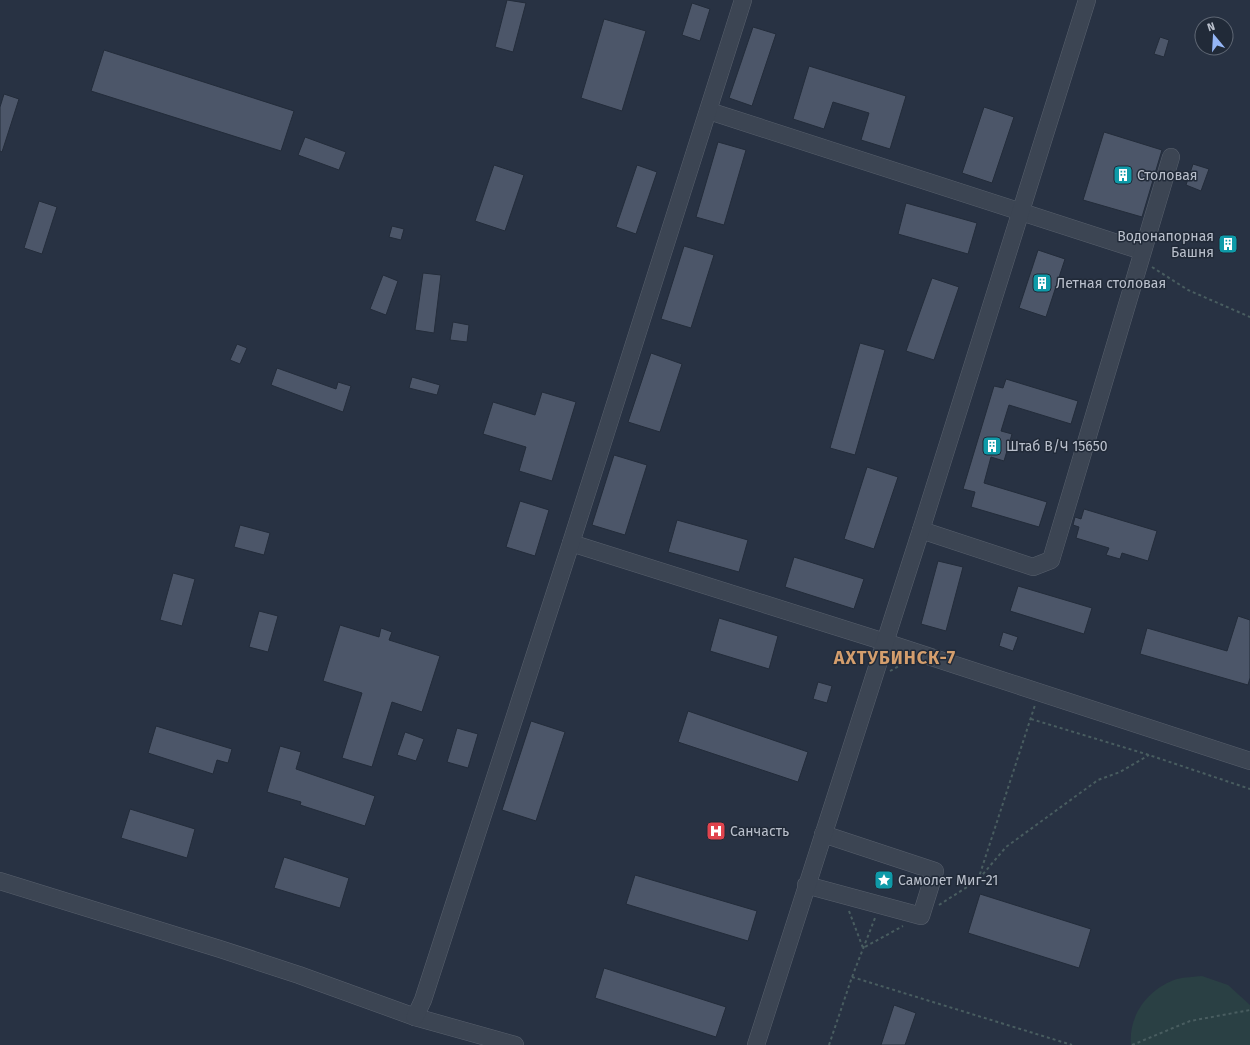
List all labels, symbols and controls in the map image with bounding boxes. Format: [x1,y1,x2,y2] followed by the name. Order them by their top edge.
[1194,16,1234,56] north arrow
[1206,20,1217,34] text: N
[1112,164,1134,186] building icon: Столовая
[1137,167,1197,184] place label: Столовая
[1117,228,1214,261] place label: Водонапорная Башня
[1217,233,1239,255] building icon: Водонапорная Башня
[1031,272,1053,294] building icon: Летная столовая
[1056,275,1166,292] place label: Летная столовая
[981,435,1003,457] building icon: Штаб В/Ч 15650
[1006,438,1108,455] place label: Штаб В/Ч 15650
[833,647,956,669] district label: АХТУБИНСК-7
[705,820,727,842] hospital icon: Санчасть
[730,823,789,840] place label: Санчасть
[873,869,895,891] place icon: Самолет Миг-21
[898,872,998,889] place label: Самолет Миг-21

